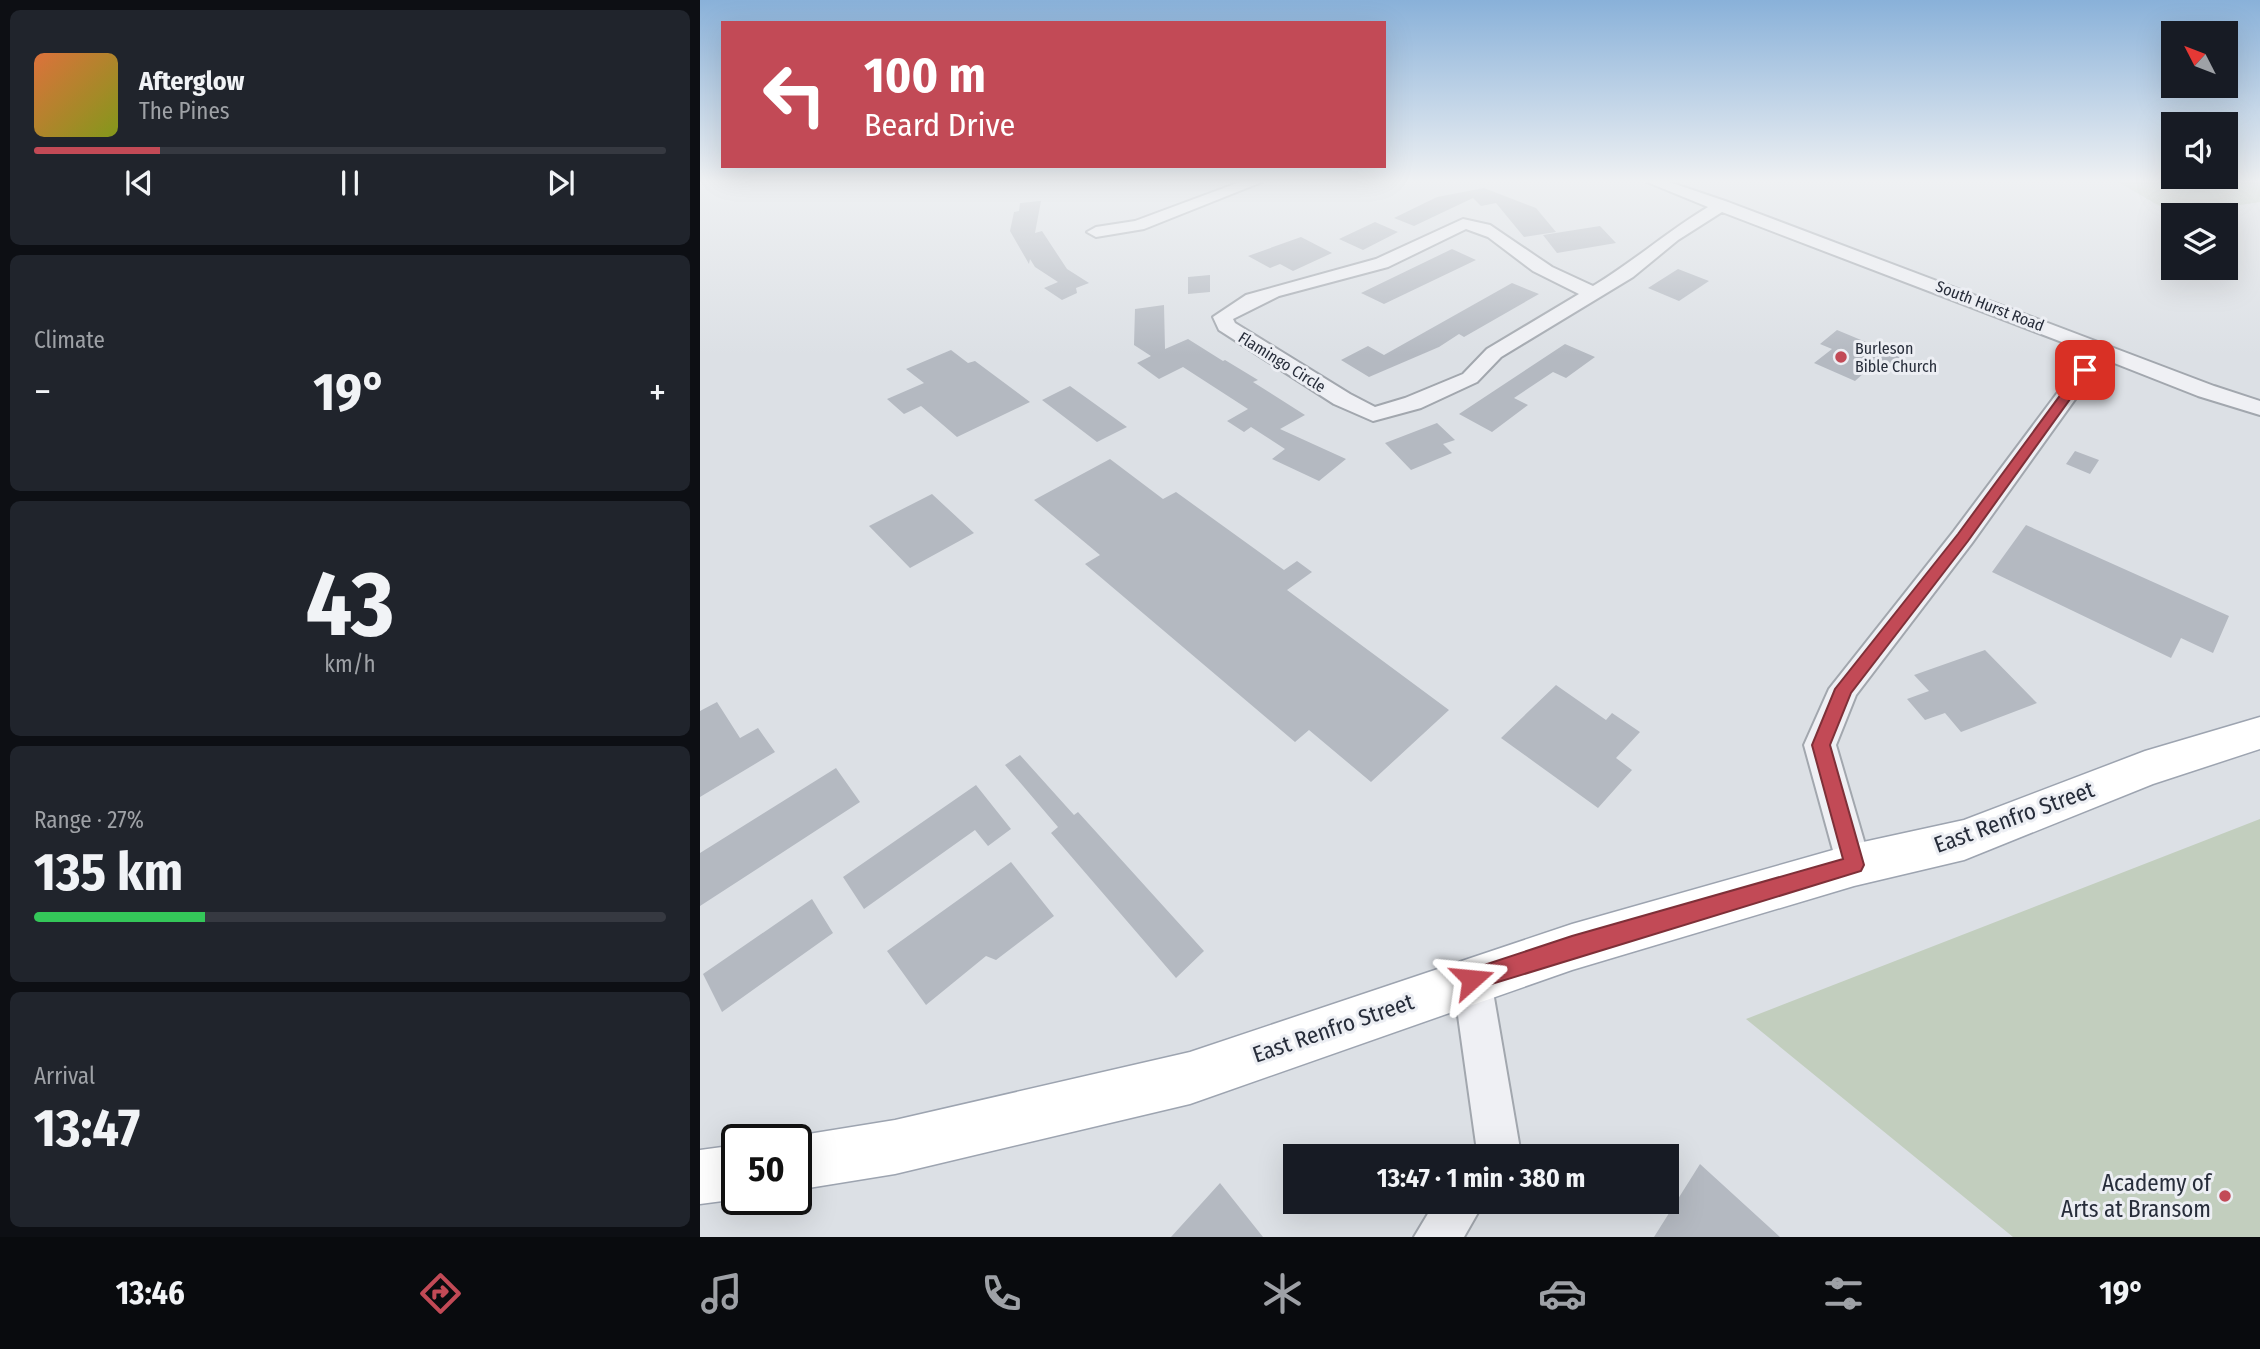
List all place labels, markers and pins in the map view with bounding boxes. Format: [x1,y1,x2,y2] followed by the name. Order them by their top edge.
[1855,339,1937,376] place label: Burleson Bible Church
[2055,340,2115,400] pin
[1833,349,1849,365] marker: Burleson Bible Church
[2061,1169,2213,1223] place label: Academy of Arts at Bransom
[2217,1188,2233,1204] marker: Academy of Arts at Bransom

